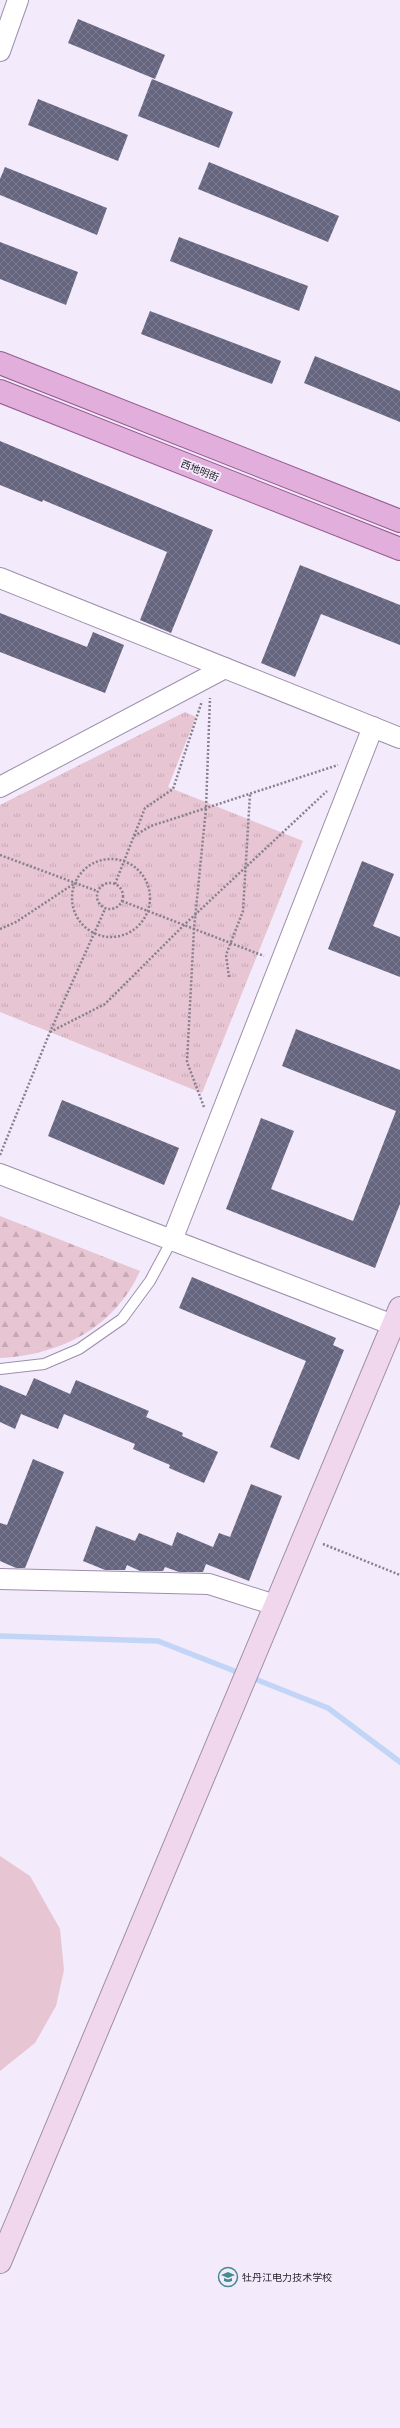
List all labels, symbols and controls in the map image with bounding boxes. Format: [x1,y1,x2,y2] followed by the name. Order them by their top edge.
[179,458,220,483] street label: 西地明街
[217,2266,239,2288] school or university icon: 牡丹江电力技术学校
[242,2272,332,2283] place label: 牡丹江电力技术学校

